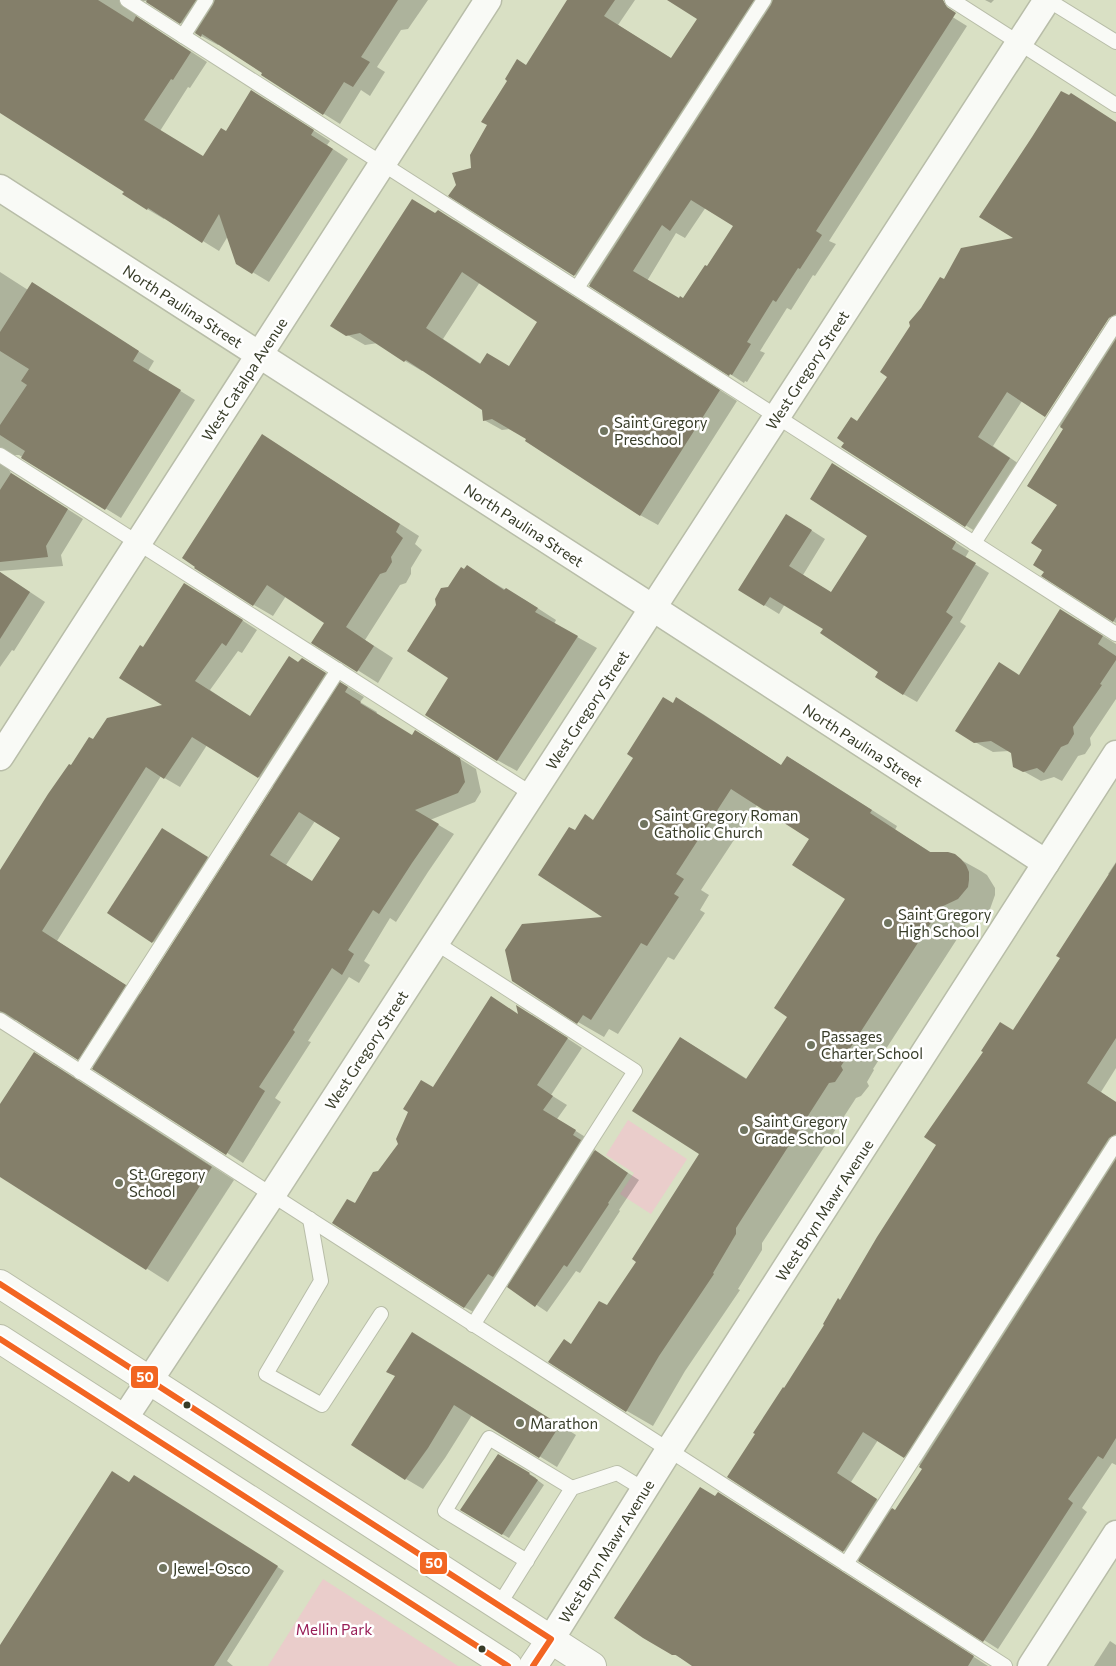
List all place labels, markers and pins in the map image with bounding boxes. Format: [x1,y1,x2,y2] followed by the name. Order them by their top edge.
[614,413,708,448] place label: Saint Gregory Preschool
[598,425,610,437] marker: Saint Gregory Preschool
[654,806,798,841] place label: Saint Gregory Roman Catholic Church
[638,818,650,830] marker: Saint Gregory Roman Catholic Church
[898,905,992,940] place label: Saint Gregory High School
[882,917,894,929] marker: Saint Gregory High School
[821,1027,923,1062] place label: Passages Charter School
[805,1039,817,1051] marker: Passages Charter School
[754,1112,848,1147] place label: Saint Gregory Grade School
[738,1124,750,1136] marker: Saint Gregory Grade School
[129,1165,206,1200] place label: St. Gregory School
[113,1177,125,1189] marker: St. Gregory School
[182,1400,192,1410] unlabelled marker
[530,1414,598,1432] place label: Marathon
[514,1417,526,1429] marker: Marathon
[173,1559,250,1577] place label: Jewel-Osco
[157,1562,169,1574] marker: Jewel-Osco
[477,1644,487,1654] unlabelled marker

